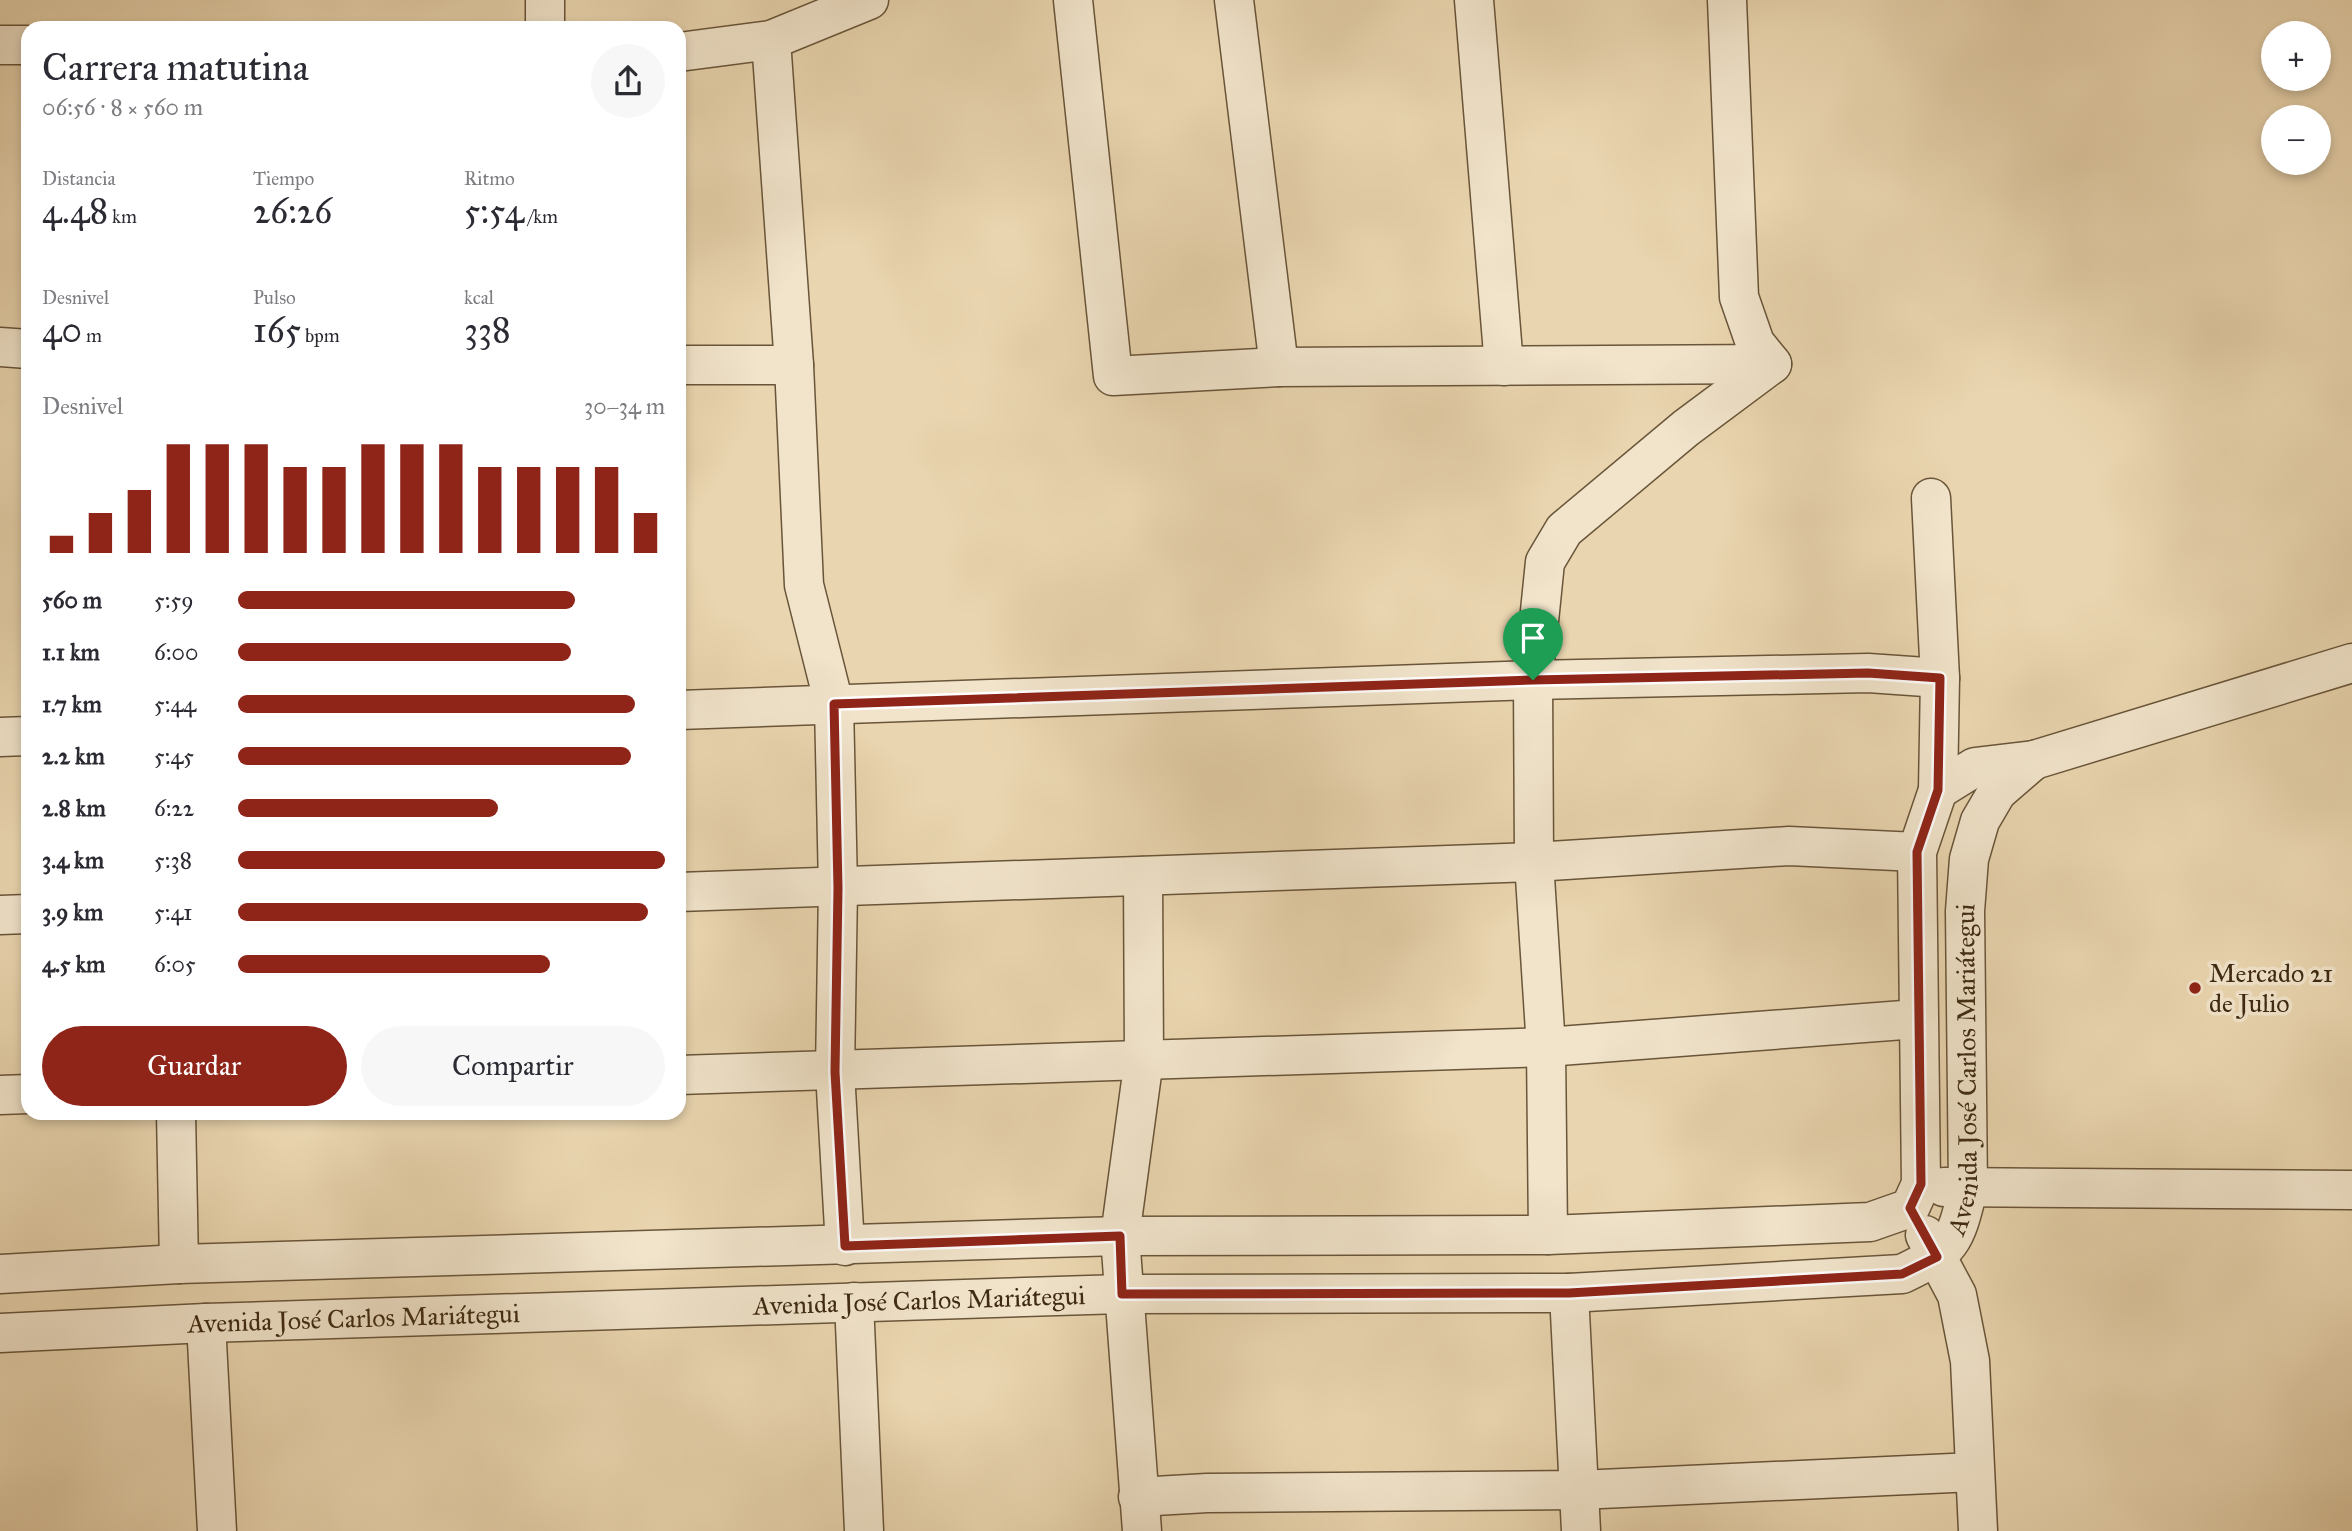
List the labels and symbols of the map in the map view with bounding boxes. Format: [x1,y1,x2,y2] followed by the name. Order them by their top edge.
[1503,608,1563,680] pin
[1939,902,1985,1240] street label: Avenida José Carlos Mariátegui
[2209,957,2333,1019] place label: Mercado 21 de Julio
[2187,980,2203,996] marker: Mercado 21 de Julio
[752,1279,1086,1322] street label: Avenida José Carlos Mariátegui
[186,1297,520,1340] street label: Avenida José Carlos Mariátegui

